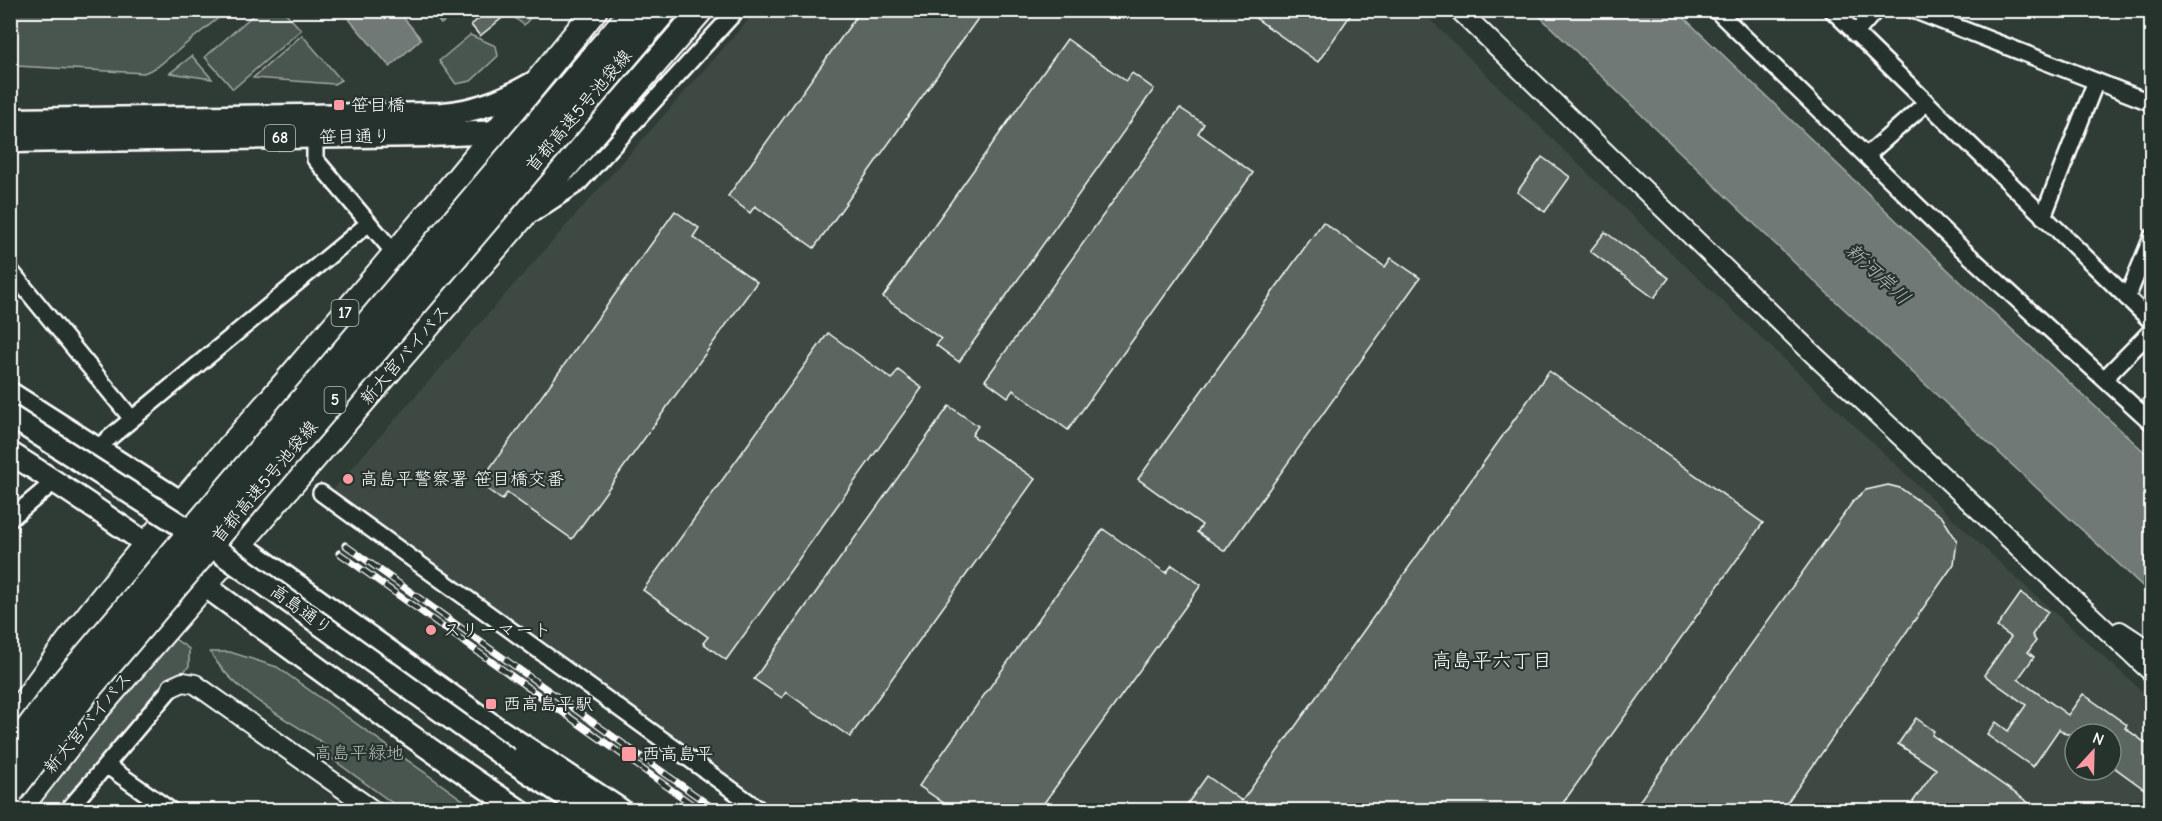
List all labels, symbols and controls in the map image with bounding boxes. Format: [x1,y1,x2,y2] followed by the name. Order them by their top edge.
[522,45,636,177] street label: 首都高速5号池袋線
[351,95,405,116] place label: 笹目橋
[332,98,346,112] marker: 笹目橋
[265,125,295,151] road number: 68
[319,126,391,148] street label: 笹目通り
[1841,238,1915,310] water label: 新河岸川
[332,300,358,326] road number: 17
[356,301,454,409] street label: 新大宮バイパス
[324,387,346,413] road number: 5
[208,416,322,548] street label: 首都高速5号池袋線
[360,469,564,490] place label: 高島平警察署 笹目橋交番
[341,472,355,486] marker: 高島平警察署 笹目橋交番
[266,580,336,640] street label: 高島通り
[443,620,551,641] place label: スリーマート
[424,623,438,637] marker: スリーマート
[1432,649,1552,672] district label: 高島平六丁目
[40,668,136,778] street label: 新大宮バイパス
[503,694,593,715] place label: 西高島平駅
[484,697,498,711] marker: 西高島平駅
[2063,722,2123,782] north arrow
[2090,729,2106,749] text: N
[314,743,404,764] park label: 高島平緑地
[642,744,714,765] place label: 西高島平
[620,745,638,763] marker: 西高島平

